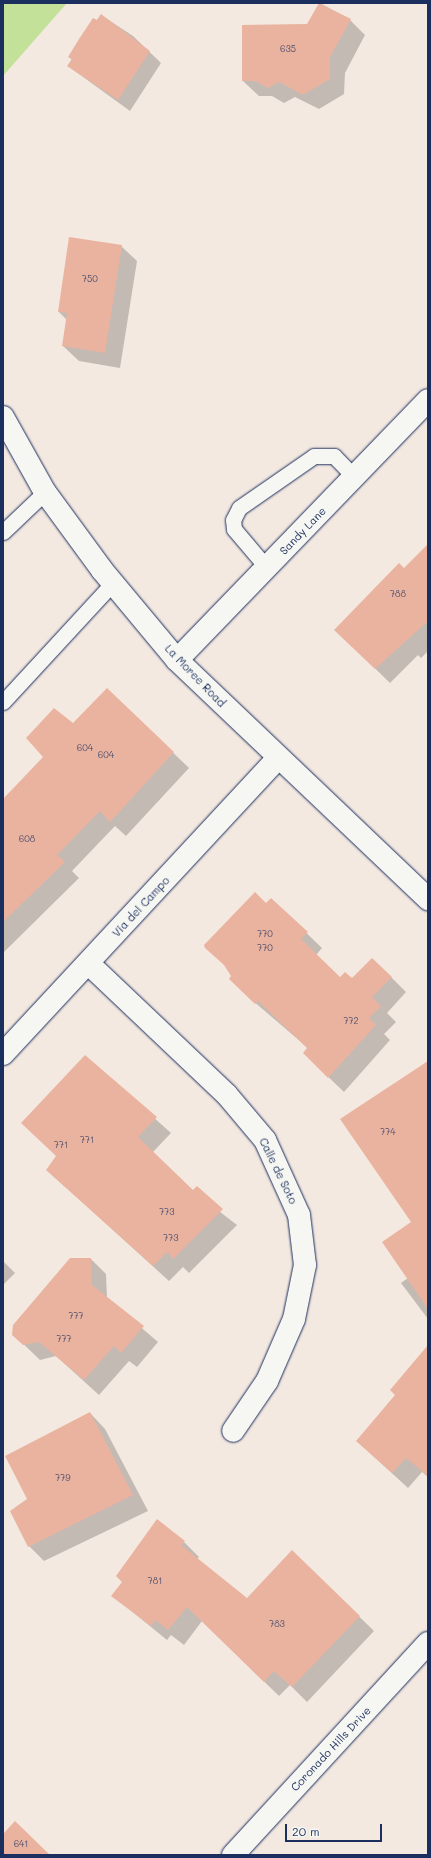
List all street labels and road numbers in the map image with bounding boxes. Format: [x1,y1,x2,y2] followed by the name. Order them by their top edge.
[277,505,329,557] street label: Sandy Lane
[162,642,228,710] street label: La Moree Road
[110,874,172,940] street label: Via del Campo
[256,1136,300,1206] street label: Calle de Soto
[288,1704,374,1794] street label: Coronado Hills Drive

